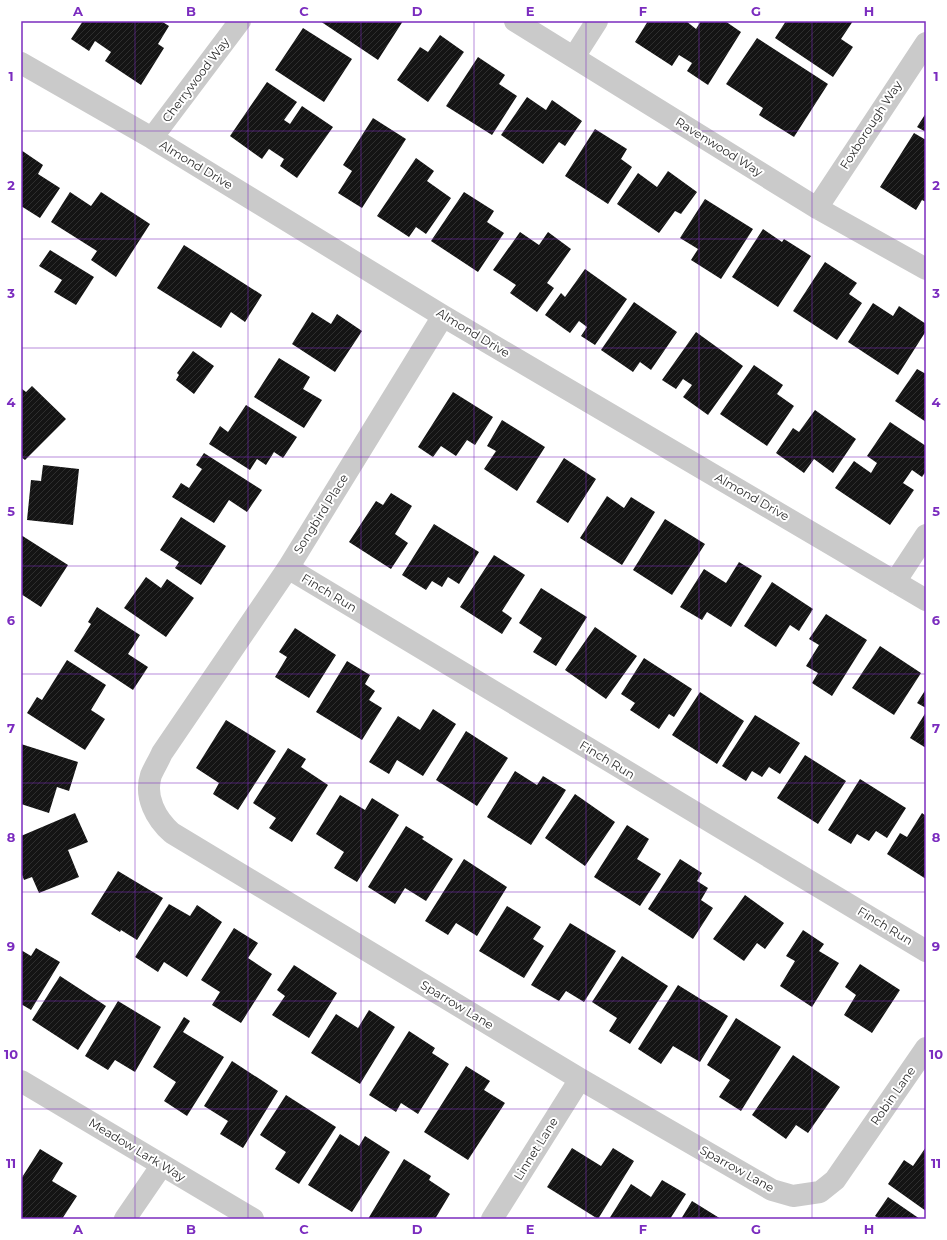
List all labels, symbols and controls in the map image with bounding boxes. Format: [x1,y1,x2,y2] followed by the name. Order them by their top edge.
[72,3,84,19] text: A
[186,3,196,19] text: B
[299,3,309,19] text: C
[412,3,423,19] text: D
[526,3,535,19] text: E
[639,3,647,19] text: F
[751,3,761,19] text: G
[864,3,874,19] text: H
[159,34,233,125] street label: Cherrywood Way
[8,68,14,84] text: 1
[933,68,939,84] text: 1
[836,77,905,172] street label: Foxborough Way
[673,114,766,180] street label: Ravenwood Way
[157,137,236,192] street label: Almond Drive
[7,177,15,193] text: 2
[932,177,940,193] text: 2
[6,285,15,301] text: 3
[931,285,940,301] text: 3
[434,305,513,360] street label: Almond Drive
[7,394,16,410] text: 4
[932,394,941,410] text: 4
[713,469,792,524] street label: Almond Drive
[290,471,351,556] street label: Songbird Place
[7,503,15,519] text: 5
[932,503,940,519] text: 5
[299,570,360,615] street label: Finch Run
[7,612,16,628] text: 6
[932,612,941,628] text: 6
[7,720,15,736] text: 7
[932,720,940,736] text: 7
[577,737,638,782] street label: Finch Run
[7,829,16,845] text: 8
[932,829,941,845] text: 8
[855,903,916,948] street label: Finch Run
[7,938,15,954] text: 9
[932,938,940,954] text: 9
[418,977,496,1032] street label: Sparrow Lane
[4,1046,18,1062] text: 10
[929,1046,943,1062] text: 10
[867,1063,918,1128] street label: Robin Lane
[86,1115,189,1185] street label: Meadow Lark Way
[510,1115,561,1183] street label: Linnet Lane
[698,1142,777,1195] street label: Sparrow Lane
[6,1155,16,1171] text: 11
[931,1155,941,1171] text: 11
[72,1221,84,1237] text: A
[186,1221,196,1237] text: B
[299,1221,309,1237] text: C
[412,1221,423,1237] text: D
[526,1221,535,1237] text: E
[639,1221,647,1237] text: F
[751,1221,761,1237] text: G
[864,1221,874,1237] text: H

